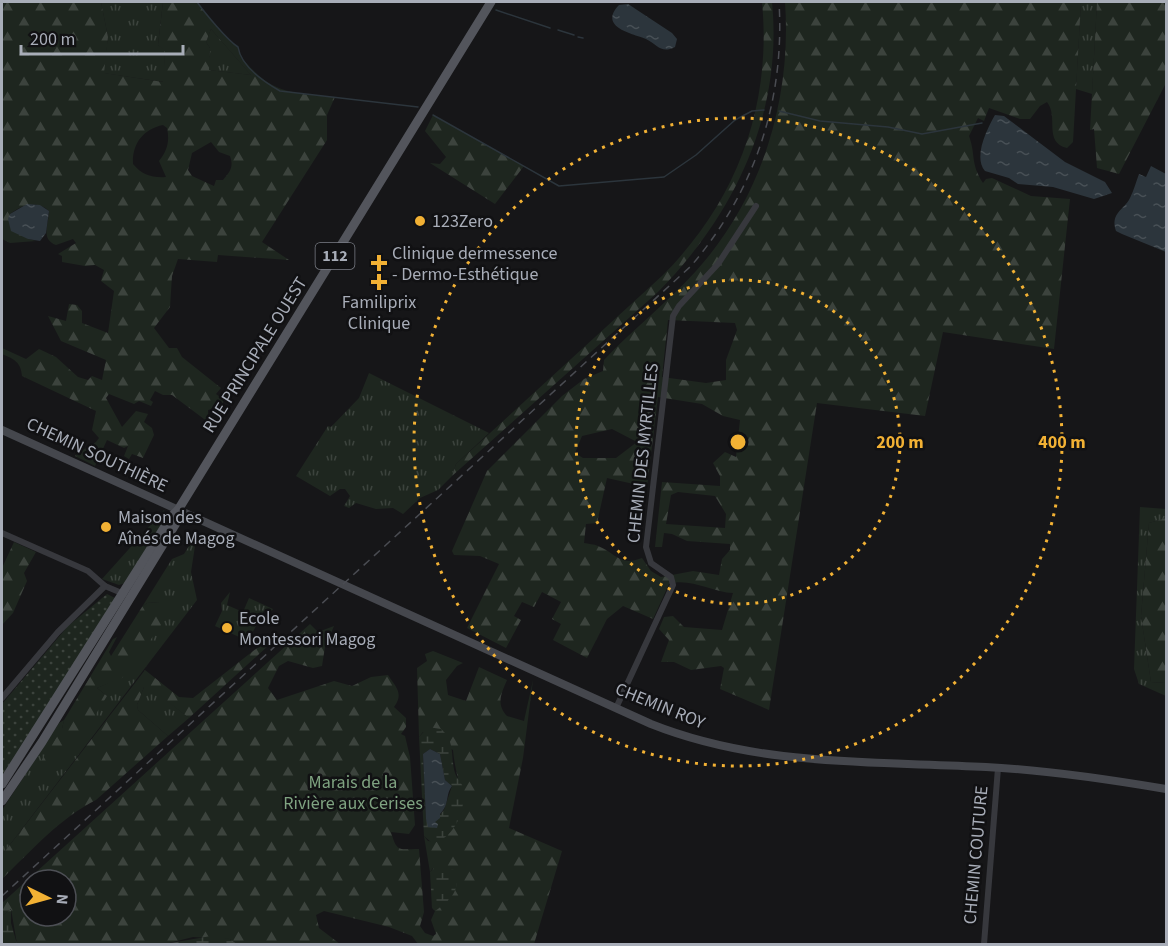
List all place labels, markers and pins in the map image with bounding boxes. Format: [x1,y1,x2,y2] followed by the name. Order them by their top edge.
[432,209,493,234] place label: 123Zero
[413,214,427,228] marker: 123Zero
[392,241,558,287] place label: Clinique dermessence - Dermo-Esthétique
[370,254,388,272] marker: Clinique dermessence - Dermo-Esthétique
[372,275,386,289] marker: Familiprix Clinique
[342,290,416,336] place label: Familiprix Clinique
[728,432,748,452] centre of rings
[118,505,234,551] place label: Maison des Aînés de Magog
[99,520,113,534] marker: Maison des Aînés de Magog
[239,606,375,652] place label: Ecole Montessori Magog
[220,621,234,635] marker: Ecole Montessori Magog

